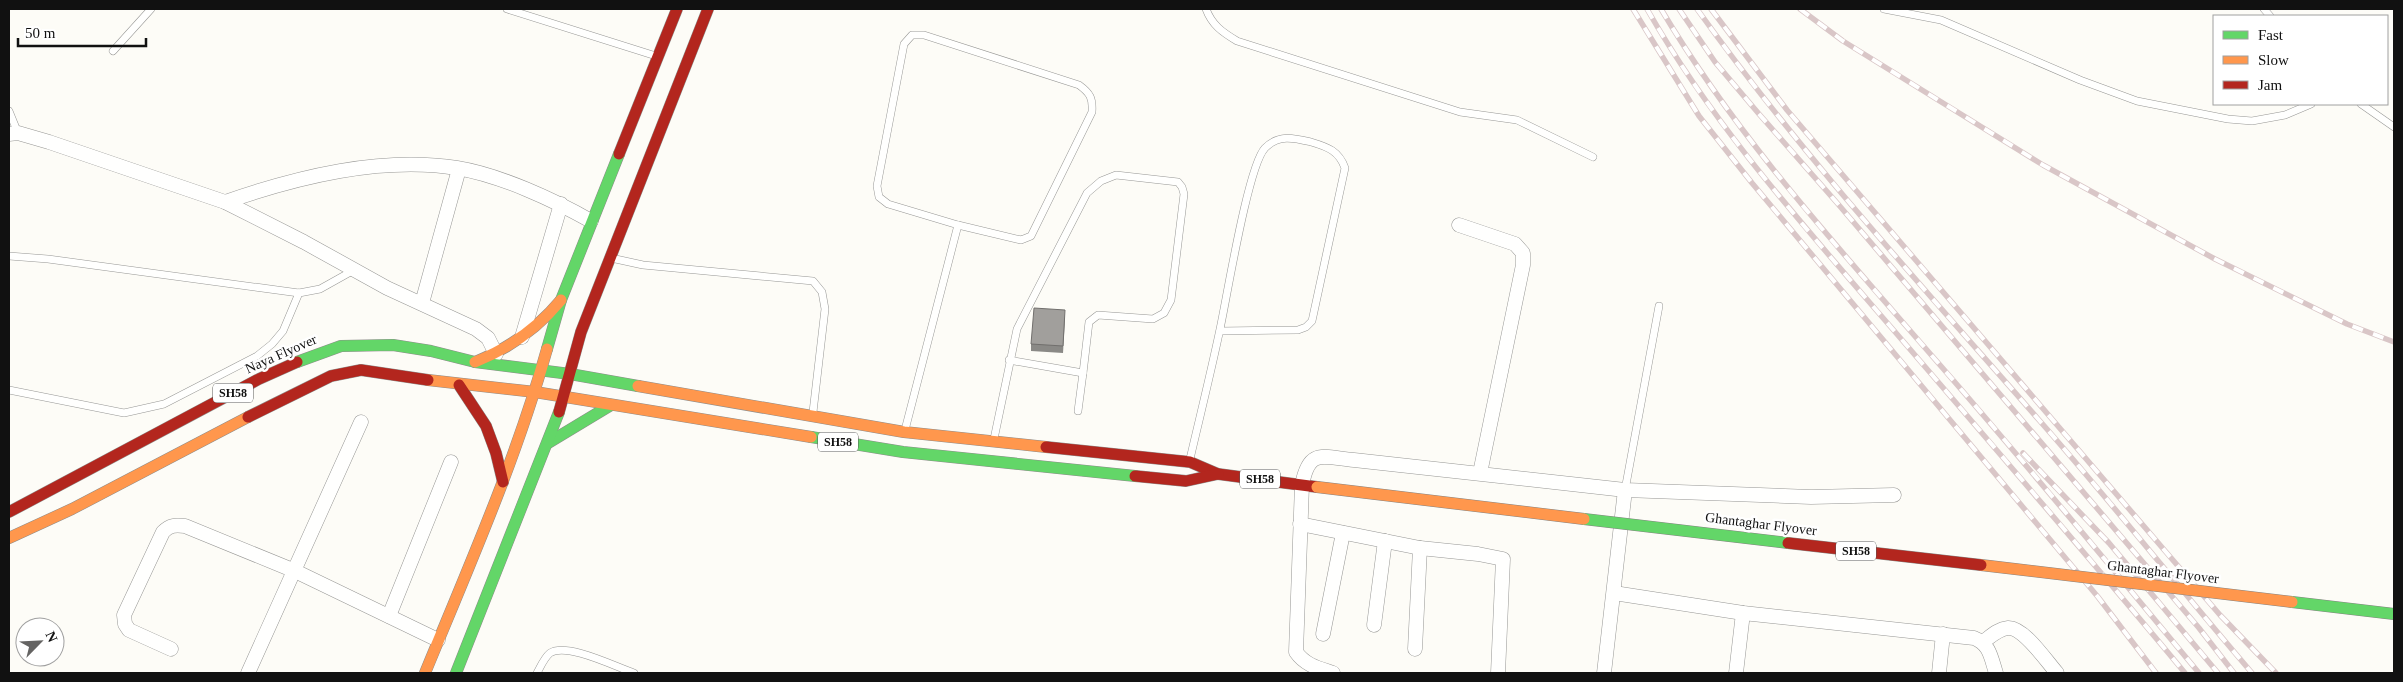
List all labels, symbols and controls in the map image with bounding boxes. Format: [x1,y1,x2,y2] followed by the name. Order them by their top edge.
[18,15,145,47] scale bar
[2213,15,2388,105] legend
[25,25,56,41] text: 50 m
[2258,27,2284,43] text: Fast
[2258,52,2289,68] text: Slow
[2258,77,2282,93] text: Jam
[243,331,319,376] street label: Naya Flyover
[213,383,253,402] road number: SH58
[818,432,858,452] road number: SH58
[1240,469,1280,488] road number: SH58
[1704,510,1818,538] street label: Ghantaghar Flyover
[1836,542,1876,560] road number: SH58
[2106,558,2220,586] street label: Ghantaghar Flyover
[15,617,65,667] north arrow
[43,629,60,645] text: N

